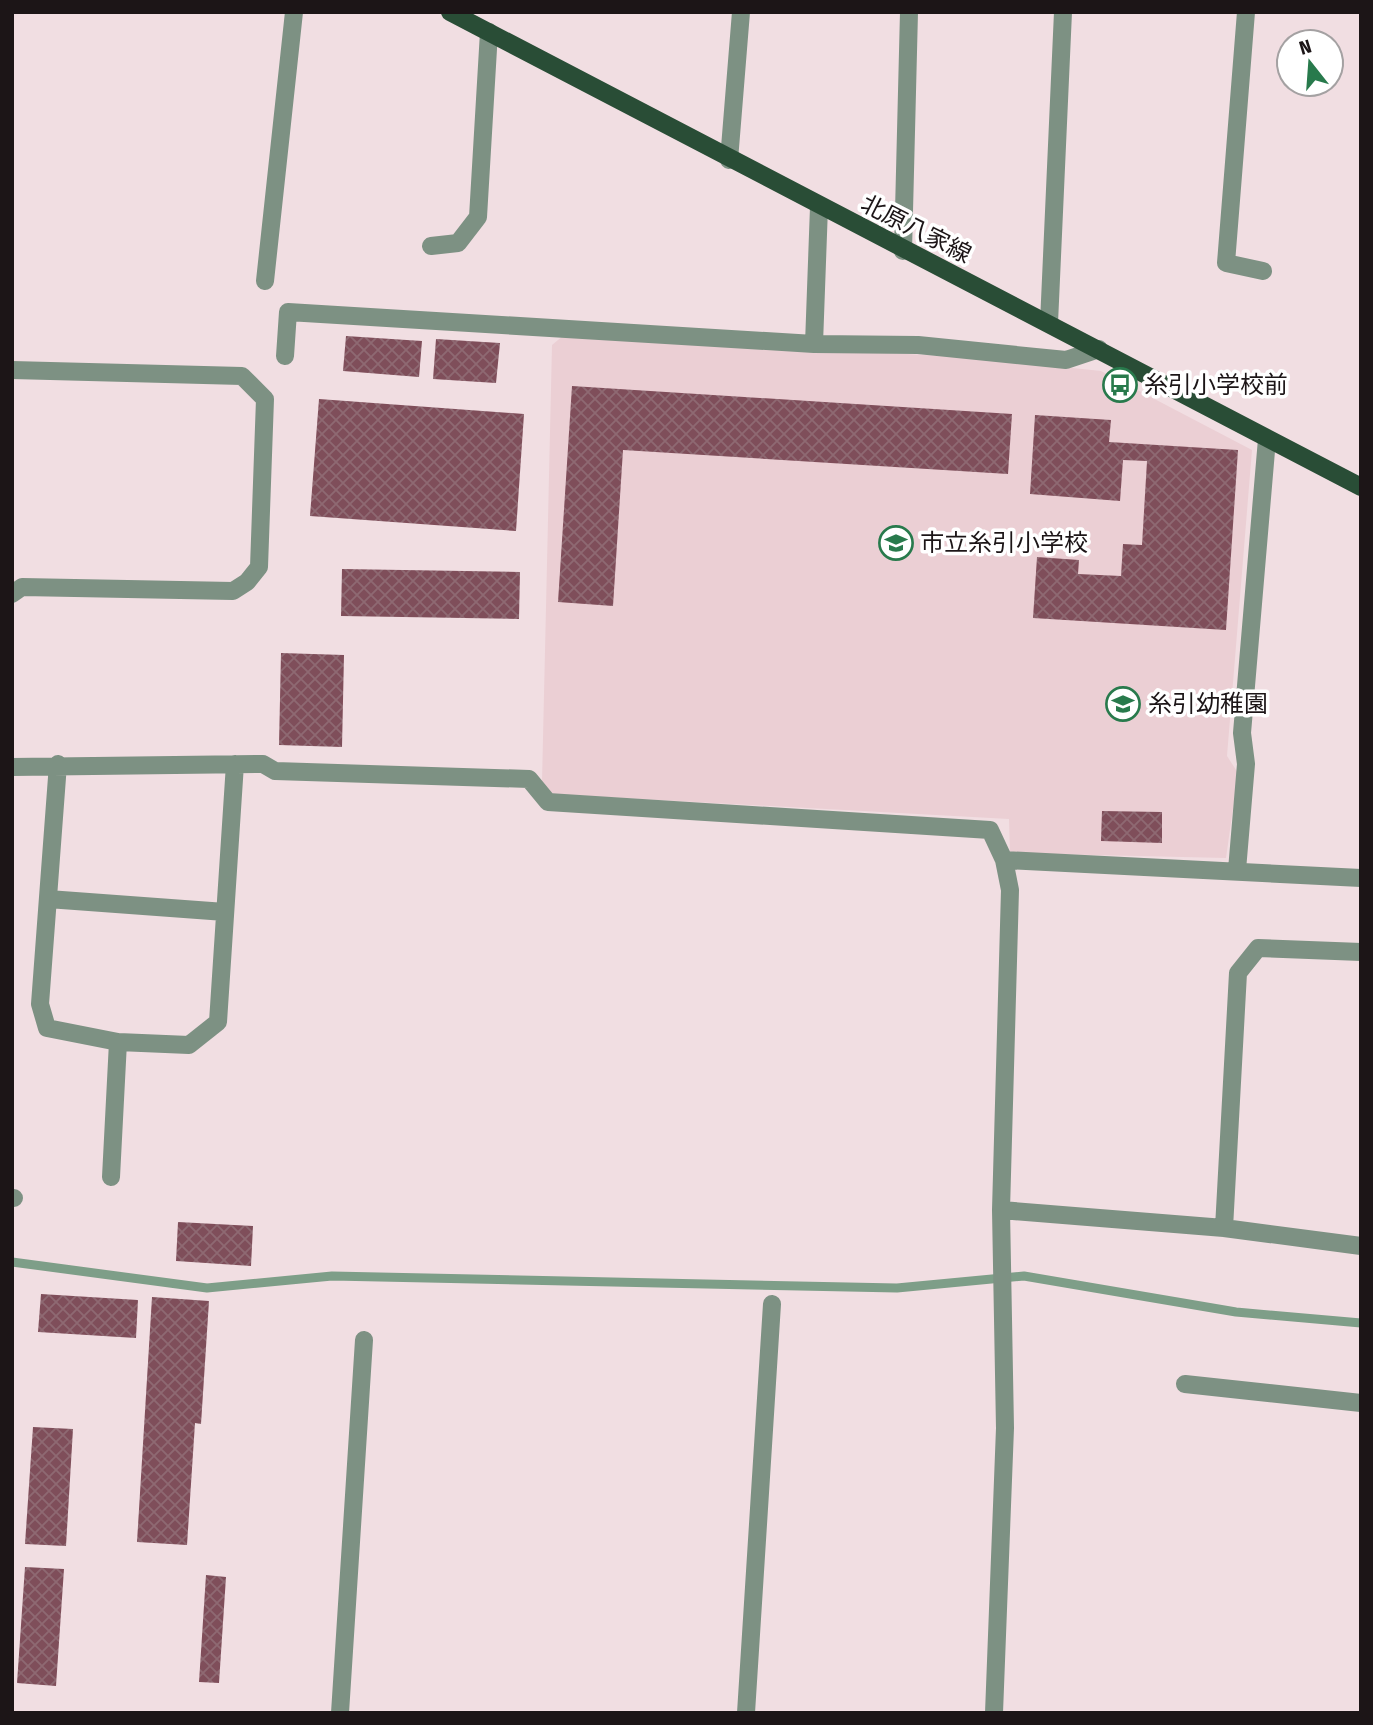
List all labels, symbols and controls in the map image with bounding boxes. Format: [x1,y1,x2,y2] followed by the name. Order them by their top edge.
[1275,28,1345,98] north arrow
[1296,35,1314,60] text: N
[856,189,976,269] street label: 北原八家線
[1101,366,1139,404] bus stop icon: 糸引小学校前
[1144,371,1288,399] place label: 糸引小学校前
[877,524,915,562] school or university icon: 市立糸引小学校
[920,529,1088,557] place label: 市立糸引小学校
[1104,685,1142,723] school or university icon: 糸引幼稚園
[1148,690,1268,718] place label: 糸引幼稚園

